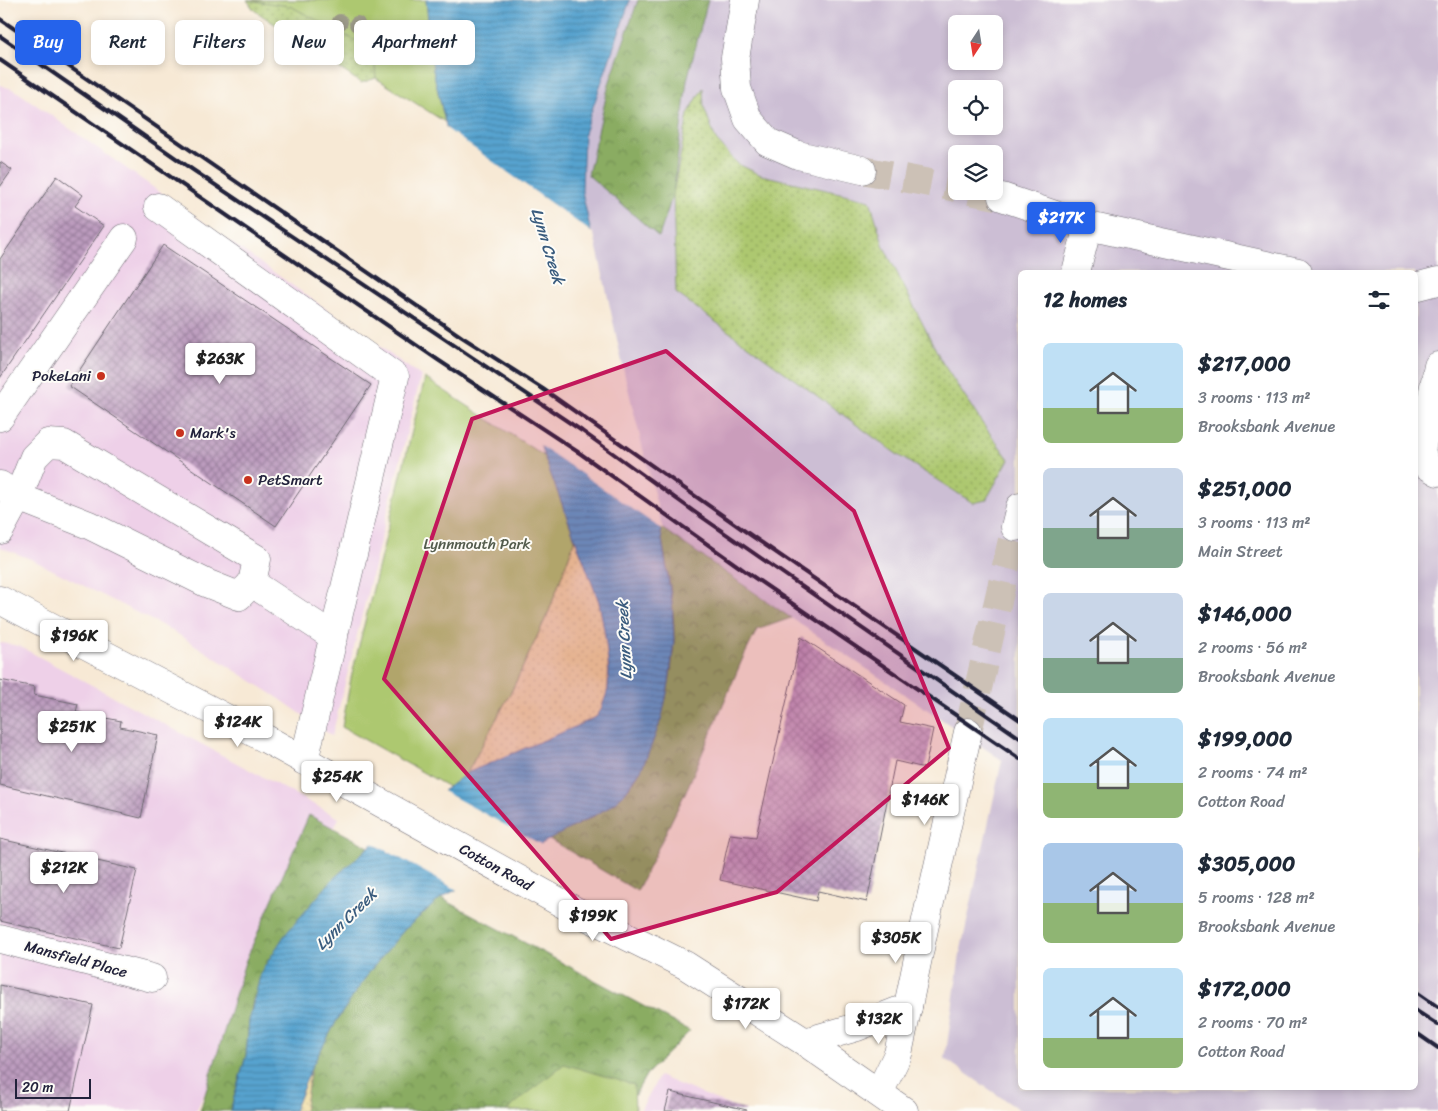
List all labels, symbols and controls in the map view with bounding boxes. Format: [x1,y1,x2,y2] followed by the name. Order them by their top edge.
[948,15,1002,70] north arrow
[948,15,1003,200] map controls
[15,20,81,65] chip: Buy
[91,20,165,65] chip: Rent
[175,20,264,65] chip: Filters
[274,20,344,65] chip: New
[354,20,475,65] chip: Apartment
[948,80,1003,135] button: locate
[948,145,1003,200] button: layers
[1026,202,1096,244] pin: $217K
[1038,203,1084,232] text: $217K
[523,204,574,290] water label: Lynn Creek
[1043,281,1127,319] text: 12 homes
[1365,286,1393,314] icon: filters
[185,342,255,385] pin: $263K
[196,344,244,373] text: $263K
[1198,345,1291,383] text: $217,000
[32,363,92,389] place label: PokeLani
[1083,363,1143,423] icon: home
[95,370,107,382] marker: PokeLani
[1198,383,1310,412] text: 3 rooms · 113 m²
[1198,412,1335,441] text: Brooksbank Avenue
[190,420,237,446] place label: Mark's
[174,427,186,439] marker: Mark's
[258,467,323,493] place label: PetSmart
[1198,470,1292,508] text: $251,000
[242,474,254,486] marker: PetSmart
[1083,488,1143,548] icon: home
[1198,508,1310,537] text: 3 rooms · 113 m²
[423,531,531,557] park label: Lynnmouth Park
[1198,537,1283,566] text: Main Street
[1198,595,1292,633] text: $146,000
[607,597,641,680] water label: Lynn Creek
[1083,613,1143,673] icon: home
[39,620,109,662] pin: $196K
[51,621,97,650] text: $196K
[1198,633,1307,662] text: 2 rooms · 56 m²
[1198,662,1335,691] text: Brooksbank Avenue
[203,706,273,748] pin: $124K
[215,707,261,736] text: $124K
[37,710,107,753] pin: $251K
[49,712,95,741] text: $251K
[1198,720,1292,758] text: $199,000
[1083,738,1143,798] icon: home
[1198,758,1308,787] text: 2 rooms · 74 m²
[302,760,372,803] pin: $254K
[312,762,362,791] text: $254K
[890,784,960,826] pin: $146K
[902,785,948,814] text: $146K
[1198,787,1284,816] text: Cotton Road
[454,836,539,899] street label: Cotton Road
[1198,845,1295,883] text: $305,000
[29,852,99,894] pin: $212K
[41,853,87,882] text: $212K
[1083,863,1143,923] icon: home
[308,879,386,957] water label: Lynn Creek
[1198,883,1315,912] text: 5 rooms · 128 m²
[558,900,628,942] pin: $199K
[569,901,617,930] text: $199K
[1198,912,1335,941] text: Brooksbank Avenue
[861,922,931,964] pin: $305K
[871,923,921,952] text: $305K
[22,933,131,985] street label: Mansfield Place
[1198,970,1291,1008] text: $172,000
[711,988,781,1030] pin: $172K
[1083,988,1143,1048] icon: home
[723,989,769,1018] text: $172K
[844,1002,914,1045] pin: $132K
[856,1004,902,1033] text: $132K
[1198,1008,1308,1037] text: 2 rooms · 70 m²
[1198,1037,1284,1066] text: Cotton Road
[22,1075,53,1100] text: 20 m
[15,1076,91,1099] scale bar

